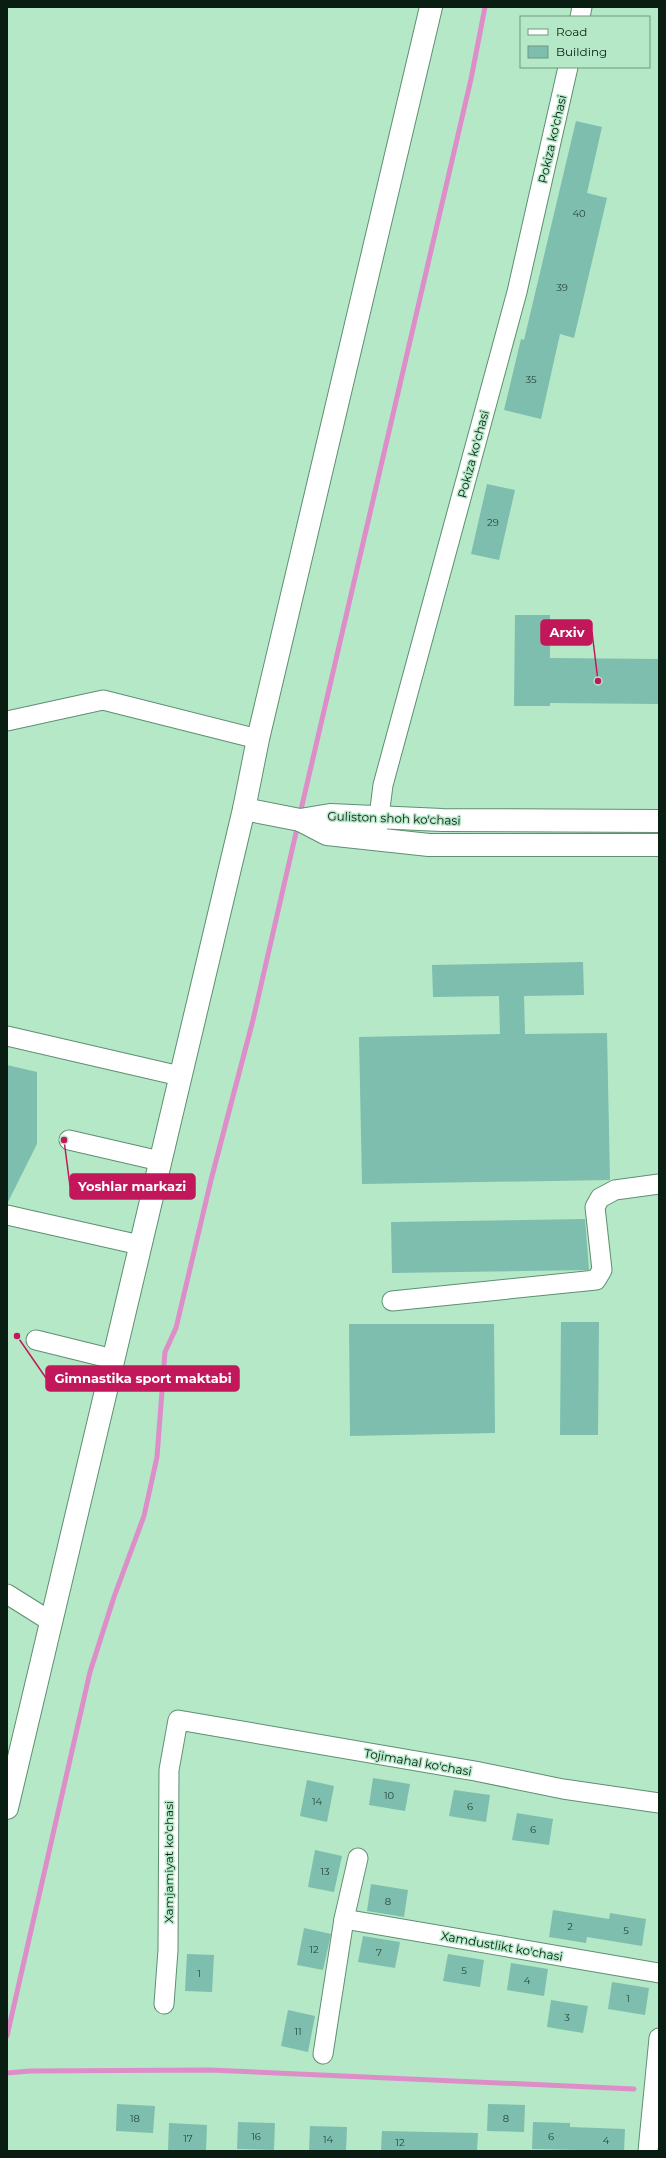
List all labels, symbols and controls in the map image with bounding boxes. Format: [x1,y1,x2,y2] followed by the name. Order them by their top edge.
[520,16,650,68] legend
[556,24,587,39] text: Road
[556,44,607,59] text: Building
[535,93,569,185] street label: Pokiza ko'chasi
[572,207,586,220] house number: 40
[556,281,568,294] house number: 39
[525,373,537,386] house number: 35
[454,408,492,500] street label: Pokiza ko'chasi
[487,516,499,529] house number: 29
[541,620,592,645] callout: Arxiv
[549,624,585,640] text: Arxiv
[327,808,461,828] street label: Guliston shoh ko'chasi
[70,1174,195,1199] callout: Yoshlar markazi
[77,1178,186,1194] text: Yoshlar markazi
[46,1366,239,1391] callout: Gimnastika sport maktabi
[54,1370,232,1386] text: Gimnastika sport maktabi
[363,1745,473,1779] street label: Tojimahal ko'chasi
[384,1789,394,1802] house number: 10
[312,1795,322,1808] house number: 14
[467,1800,473,1813] house number: 6
[161,1801,176,1923] street label: Xamjamiyat ko'chasi
[530,1823,536,1836] house number: 6
[320,1865,330,1878] house number: 13
[385,1895,391,1908] house number: 8
[567,1920,573,1933] house number: 2
[623,1924,629,1937] house number: 5
[440,1928,564,1964] street label: Xamdustlikt ko'chasi
[309,1943,319,1956] house number: 12
[376,1946,382,1959] house number: 7
[461,1964,467,1977] house number: 5
[197,1967,201,1980] house number: 1
[524,1974,531,1987] house number: 4
[626,1992,630,2005] house number: 1
[564,2011,570,2024] house number: 3
[294,2025,302,2038] house number: 11
[130,2112,140,2125] house number: 18
[503,2112,509,2125] house number: 8
[251,2130,261,2143] house number: 16
[548,2130,554,2143] house number: 6
[183,2132,193,2145] house number: 17
[323,2133,333,2146] house number: 14
[603,2134,610,2147] house number: 4
[395,2136,405,2149] house number: 12

